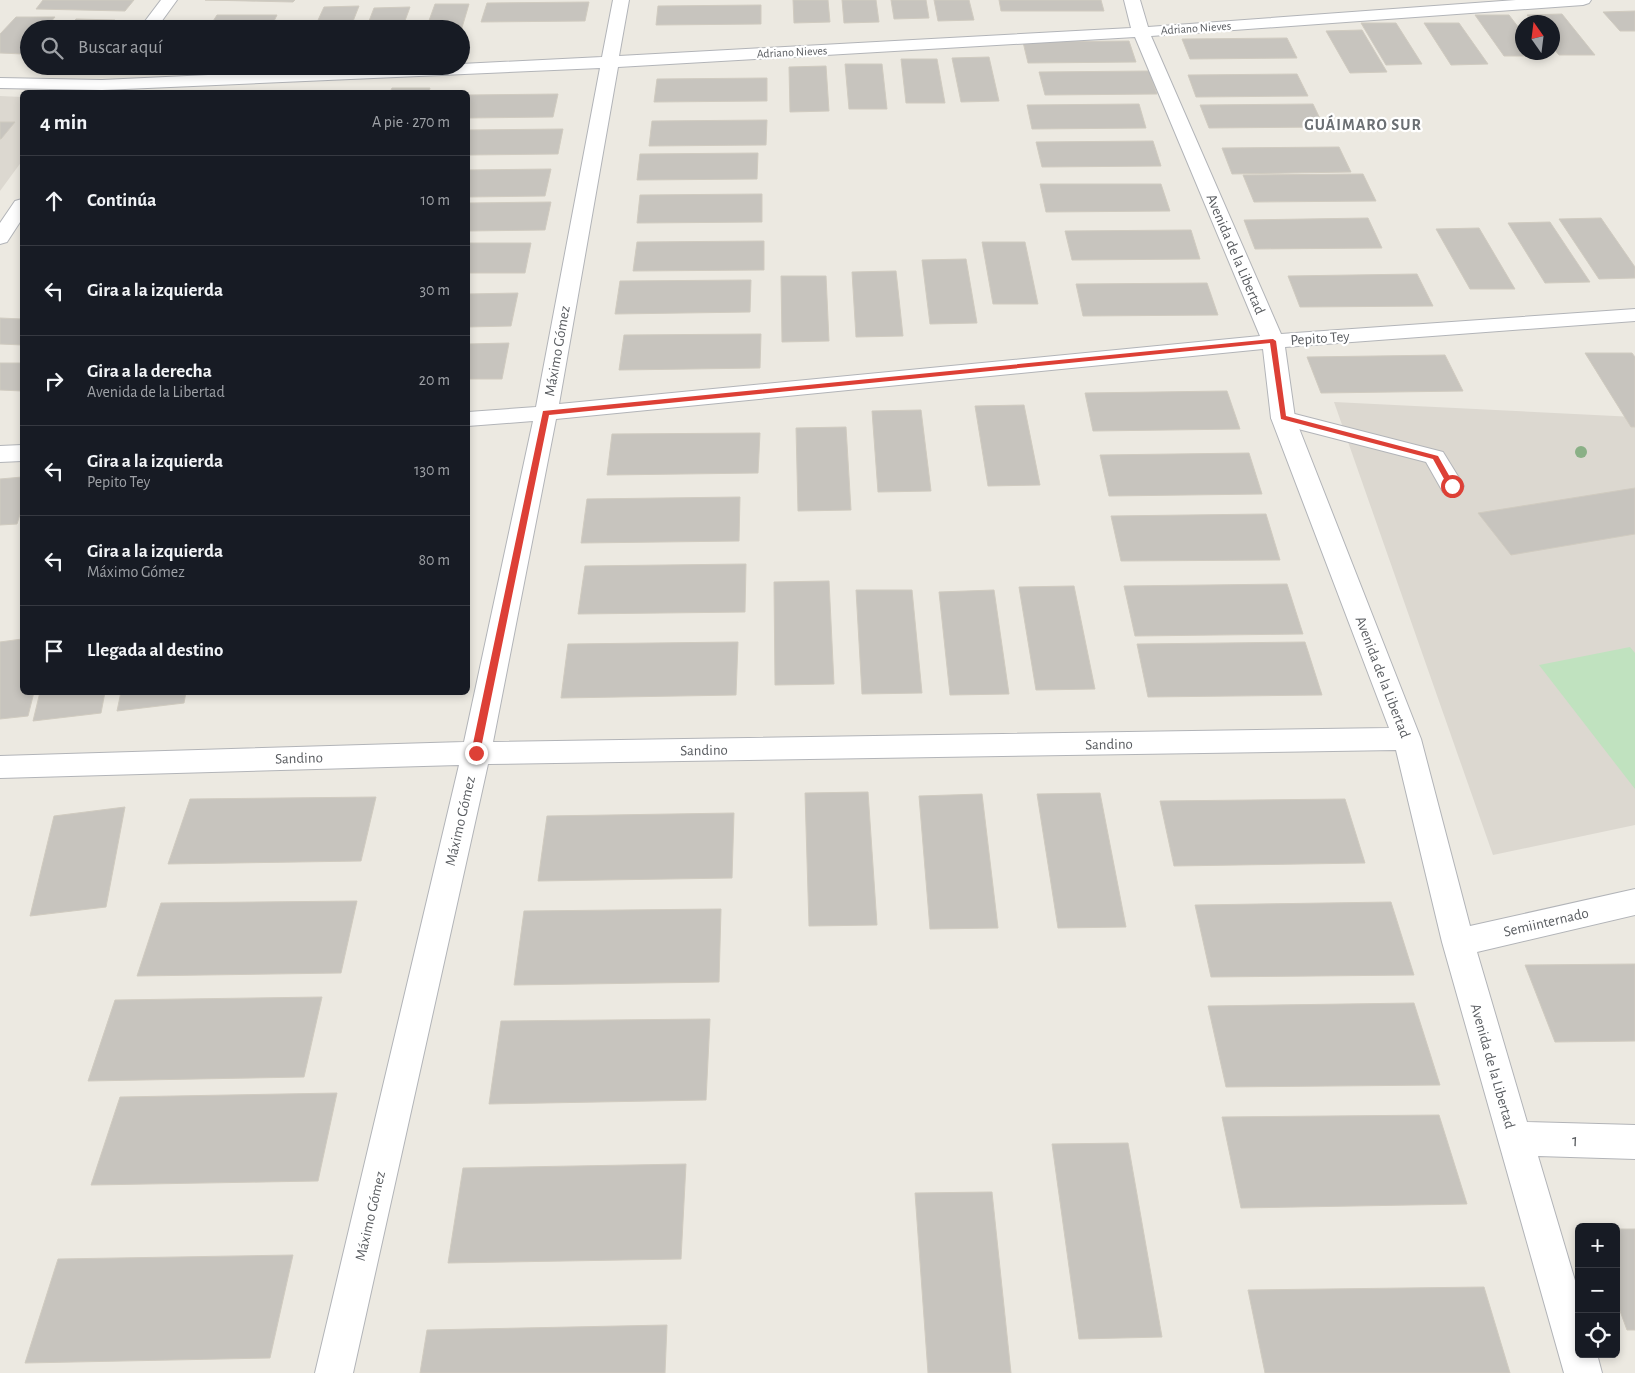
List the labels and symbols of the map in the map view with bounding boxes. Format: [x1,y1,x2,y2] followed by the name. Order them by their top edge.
[1515,15,1560,60] north arrow
[1160,20,1232,36] street label: Adriano Nieves
[756,44,828,60] street label: Adriano Nieves
[1304,114,1422,133] district label: GUÁIMARO SUR
[1203,192,1268,317] street label: Avenida de la Libertad
[542,305,573,398] street label: Máximo Gómez
[1290,329,1351,348] street label: Pepito Tey
[1441,475,1464,498] route start
[1352,614,1413,740] street label: Avenida de la Libertad
[1085,737,1133,752] street label: Sandino
[465,742,488,765] route end
[680,743,728,758] street label: Sandino
[275,750,323,767] street label: Sandino
[443,775,478,867] street label: Máximo Gómez
[1502,905,1590,940] street label: Semiinternado
[1468,1002,1518,1130] street label: Avenida de la Libertad
[1572,1132,1578,1150] street label: 1
[353,1170,388,1262] street label: Máximo Gómez

